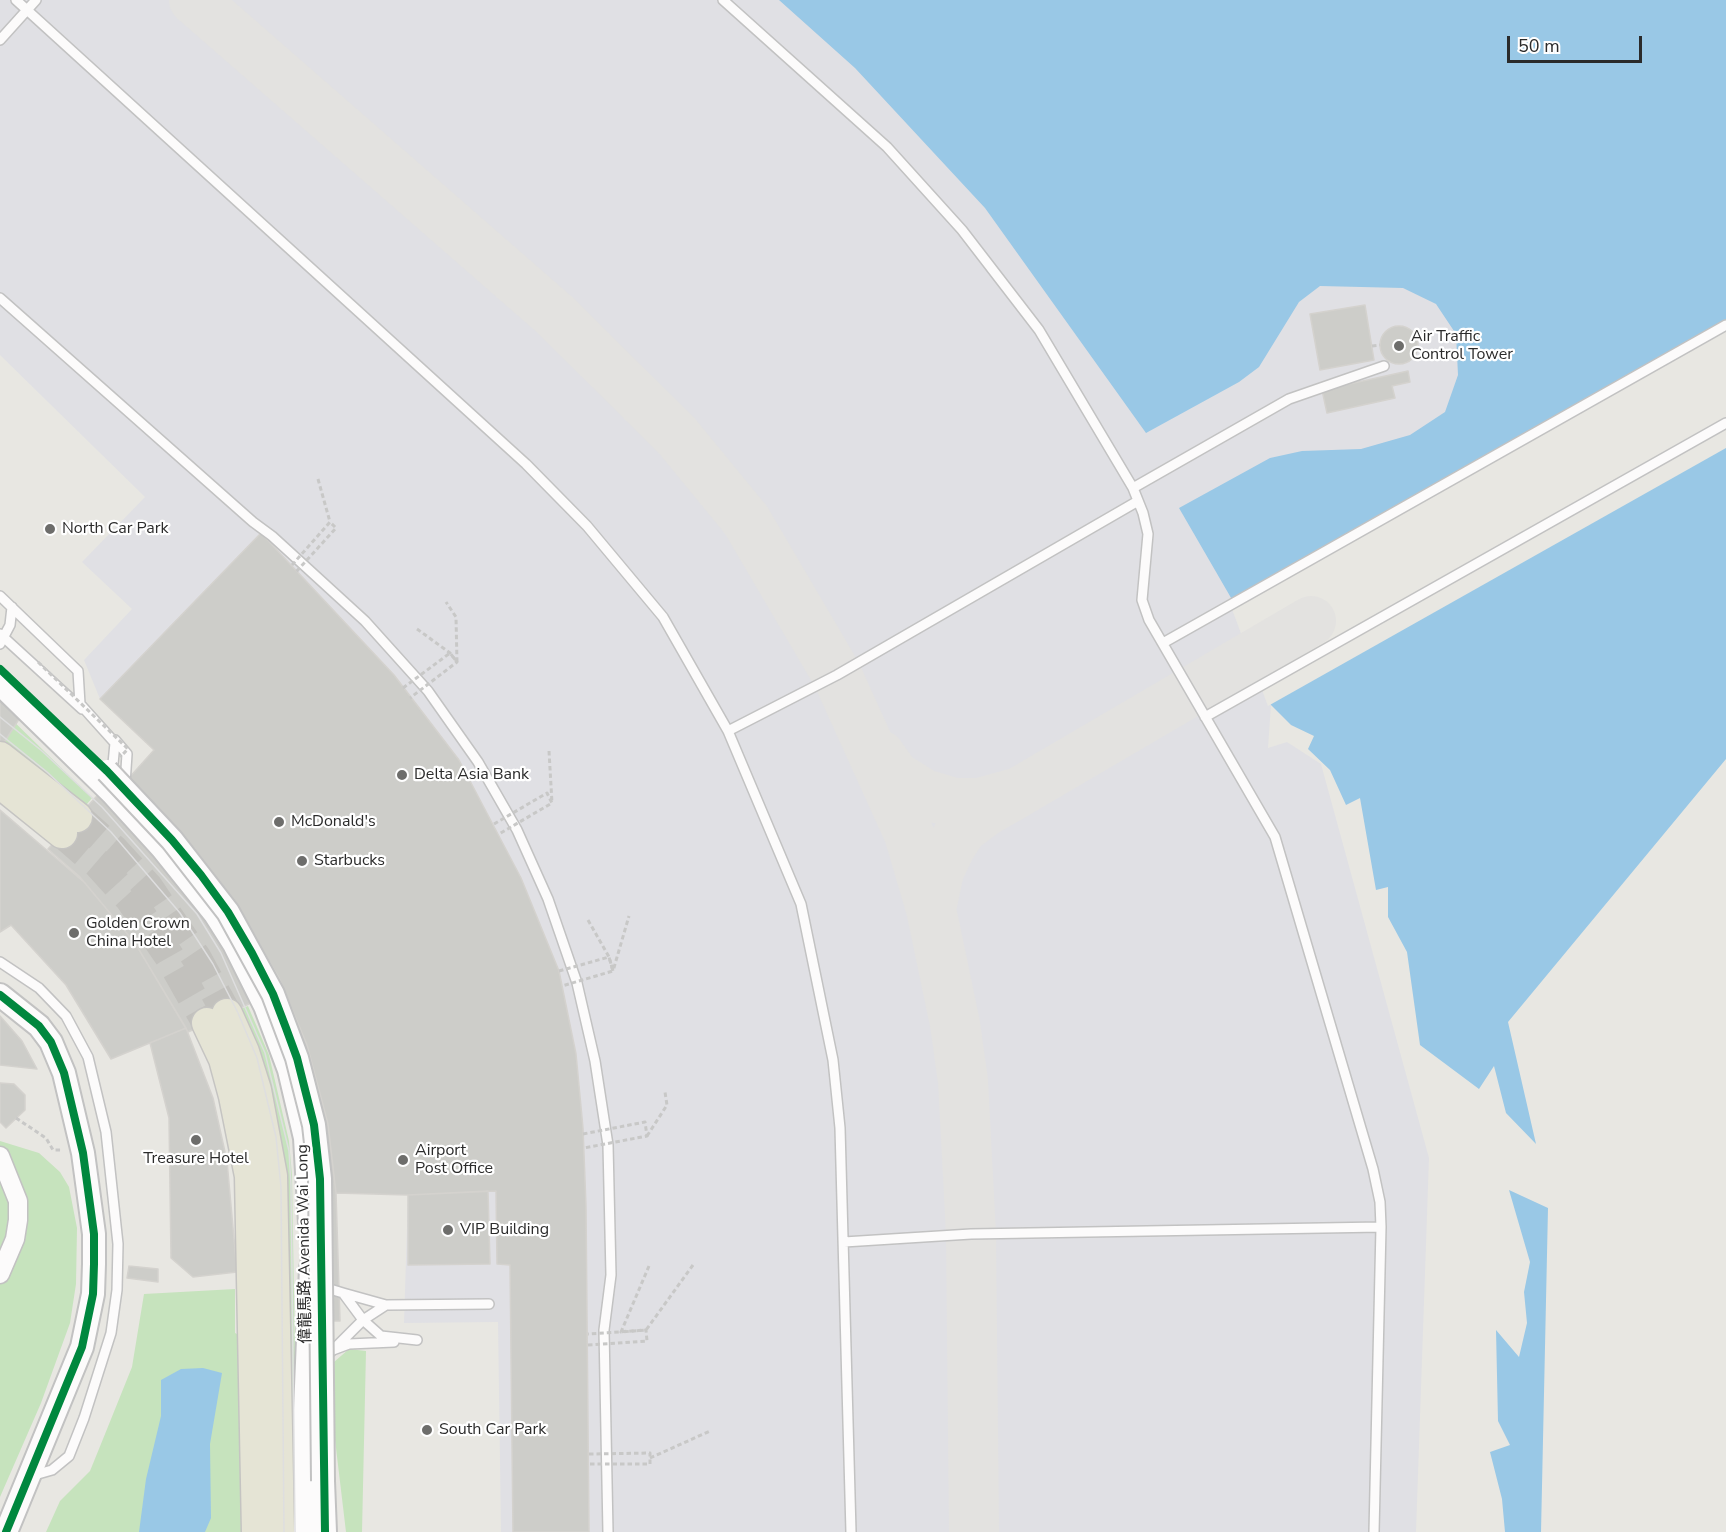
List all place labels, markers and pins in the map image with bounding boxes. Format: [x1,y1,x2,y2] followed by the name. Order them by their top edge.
[1411,327,1513,365] place label: Air Traffic Control Tower
[1392,339,1406,353] marker: Air Traffic Control Tower
[62,519,168,539] place label: North Car Park
[43,522,57,536] marker: North Car Park
[414,765,529,785] place label: Delta Asia Bank
[395,768,409,782] marker: Delta Asia Bank
[291,812,376,832] place label: McDonald's
[272,815,286,829] marker: McDonald's
[314,851,385,871] place label: Starbucks
[295,854,309,868] marker: Starbucks
[86,914,190,952] place label: Golden Crown China Hotel
[67,926,81,940] marker: Golden Crown China Hotel
[189,1133,203,1147] marker: Treasure Hotel
[415,1141,493,1179] place label: Airport Post Office
[143,1149,249,1169] place label: Treasure Hotel
[396,1153,410,1167] marker: Airport Post Office
[460,1220,549,1240] place label: VIP Building
[441,1223,455,1237] marker: VIP Building
[439,1420,546,1440] place label: South Car Park
[420,1423,434,1437] marker: South Car Park

